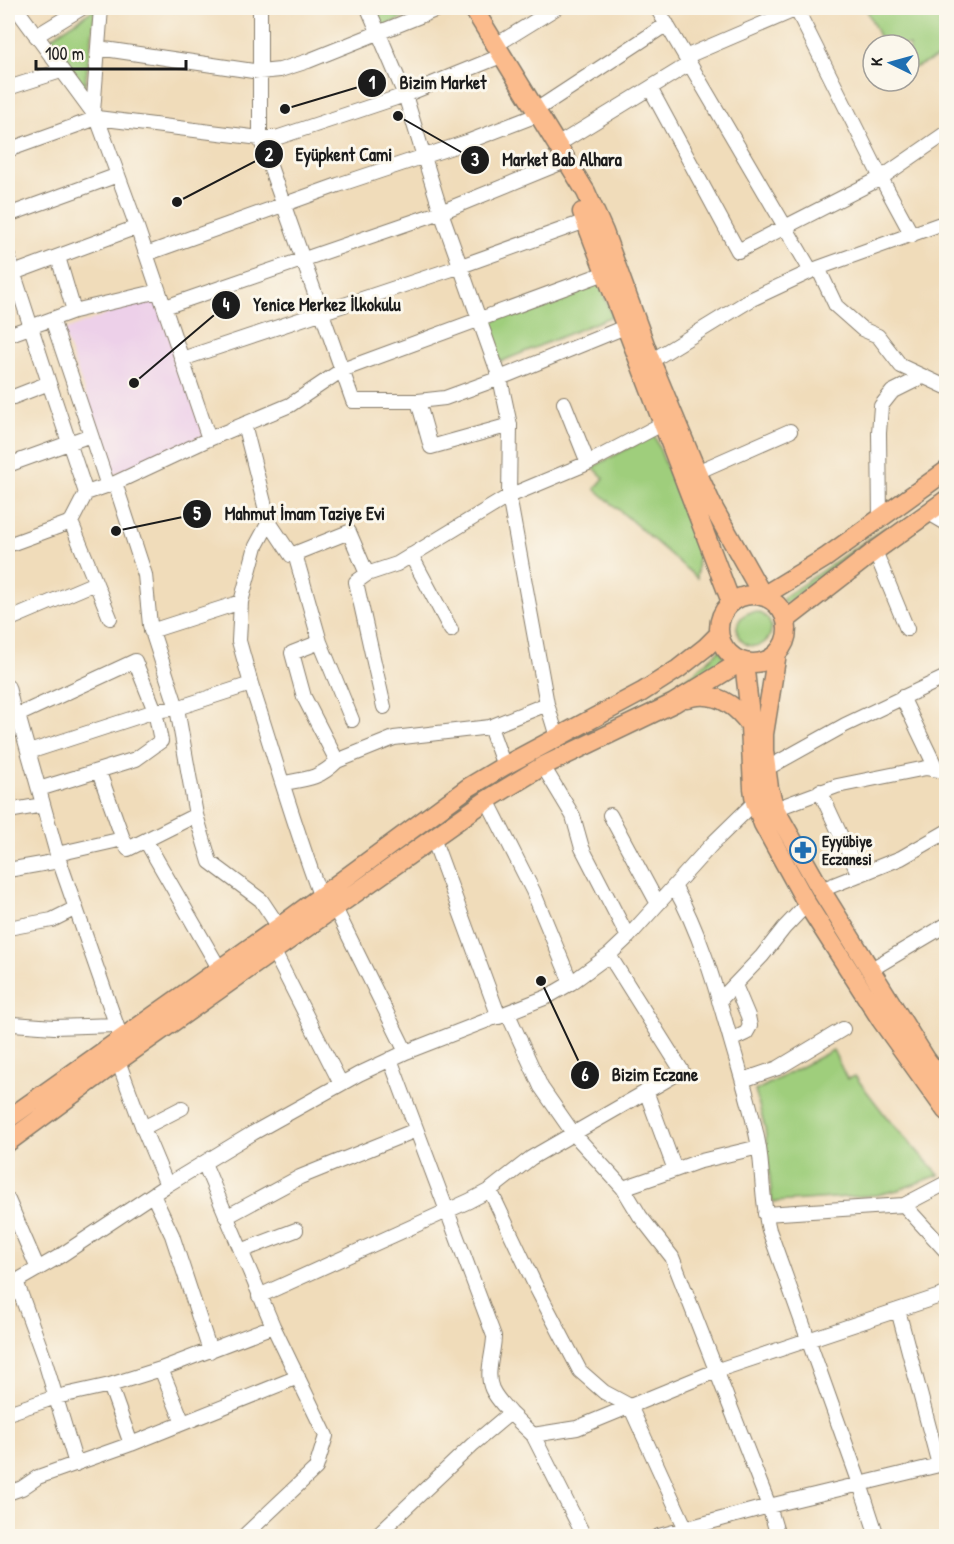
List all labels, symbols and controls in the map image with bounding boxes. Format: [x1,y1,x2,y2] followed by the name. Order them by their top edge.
[36,33,186,71] scale bar
[861,33,921,93] north arrow
[45,41,84,66] text: 100 m
[865,56,887,67] text: K
[357,65,498,101] callout: Bizim Market
[369,70,376,95] text: 1
[400,70,487,95] text: Bizim Market
[254,136,405,172] callout: Eyüpkent Cami
[265,142,274,167] text: 2
[296,142,392,168] text: Eyüpkent Cami
[460,142,634,178] callout: Market Bab Alhara
[471,147,479,172] text: 3
[502,147,623,172] text: Market Bab Alhara
[211,287,412,323] callout: Yenice Merkez İlkokulu
[223,292,230,317] text: 4
[253,292,401,317] text: Yenice Merkez İlkokulu
[182,496,397,532] callout: Mahmut İmam Taziye Evi
[193,501,201,526] text: 5
[225,501,385,527] text: Mahmut İmam Taziye Evi
[822,830,873,870] place label: Eyyübiye Eczanesi
[788,835,818,865] pharmacy icon: Eyyübiye Eczanesi
[570,1057,710,1093] callout: Bizim Eczane
[581,1062,589,1087] text: 6
[612,1062,699,1087] text: Bizim Eczane

